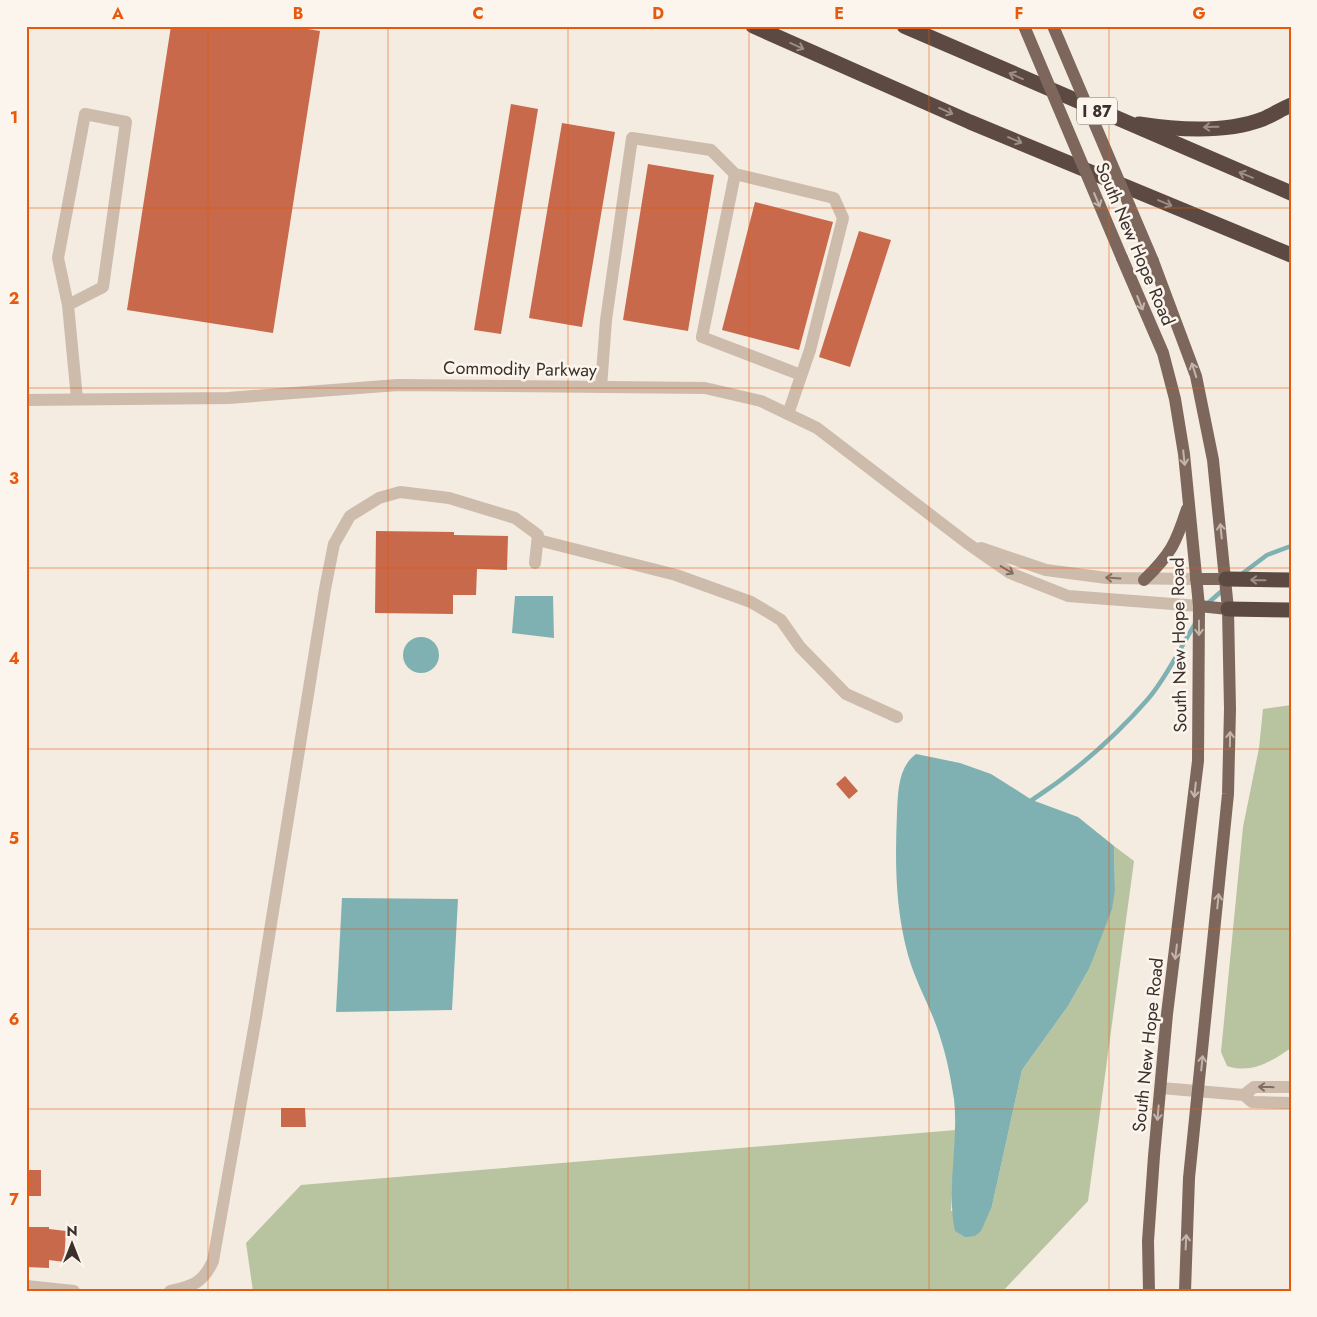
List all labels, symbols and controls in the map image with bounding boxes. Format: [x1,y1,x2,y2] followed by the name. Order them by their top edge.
[111,2,124,25] text: A
[293,2,303,25] text: B
[472,2,484,25] text: C
[652,2,664,25] text: D
[834,2,844,25] text: E
[1015,2,1023,25] text: F
[1192,2,1206,25] text: G
[789,41,804,51] one-way arrow
[1009,70,1024,80] one-way arrow
[1077,98,1117,124] road number: I 87
[10,106,18,129] text: 1
[938,107,953,117] one-way arrow
[1204,122,1220,132] one-way arrow
[1007,136,1022,146] one-way arrow
[1089,158,1181,330] street label: South New Hope Road
[1239,170,1254,179] one-way arrow
[1093,192,1103,207] one-way arrow
[1157,198,1172,208] one-way arrow
[9,287,19,310] text: 2
[1136,295,1145,310] one-way arrow
[443,355,597,383] street label: Commodity Parkway
[1189,363,1198,379] one-way arrow
[1179,450,1189,466] one-way arrow
[9,467,19,490] text: 3
[1216,523,1225,539] one-way arrow
[1164,557,1194,733] street label: South New Hope Road
[1000,565,1014,576] one-way arrow
[1105,573,1121,582] one-way arrow
[1250,575,1266,585] one-way arrow
[1194,620,1204,636] one-way arrow
[8,647,20,670] text: 4
[1225,731,1234,747] one-way arrow
[1190,782,1200,798] one-way arrow
[9,827,19,850] text: 5
[1213,893,1223,909] one-way arrow
[1170,943,1180,959] one-way arrow
[1126,956,1170,1134] street label: South New Hope Road
[9,1008,19,1031] text: 6
[1197,1055,1206,1071] one-way arrow
[1258,1082,1274,1092] one-way arrow
[1153,1105,1163,1121] one-way arrow
[9,1188,19,1211] text: 7
[48,1220,98,1270] north arrow
[66,1221,78,1241] text: N
[1182,1234,1191,1250] one-way arrow

